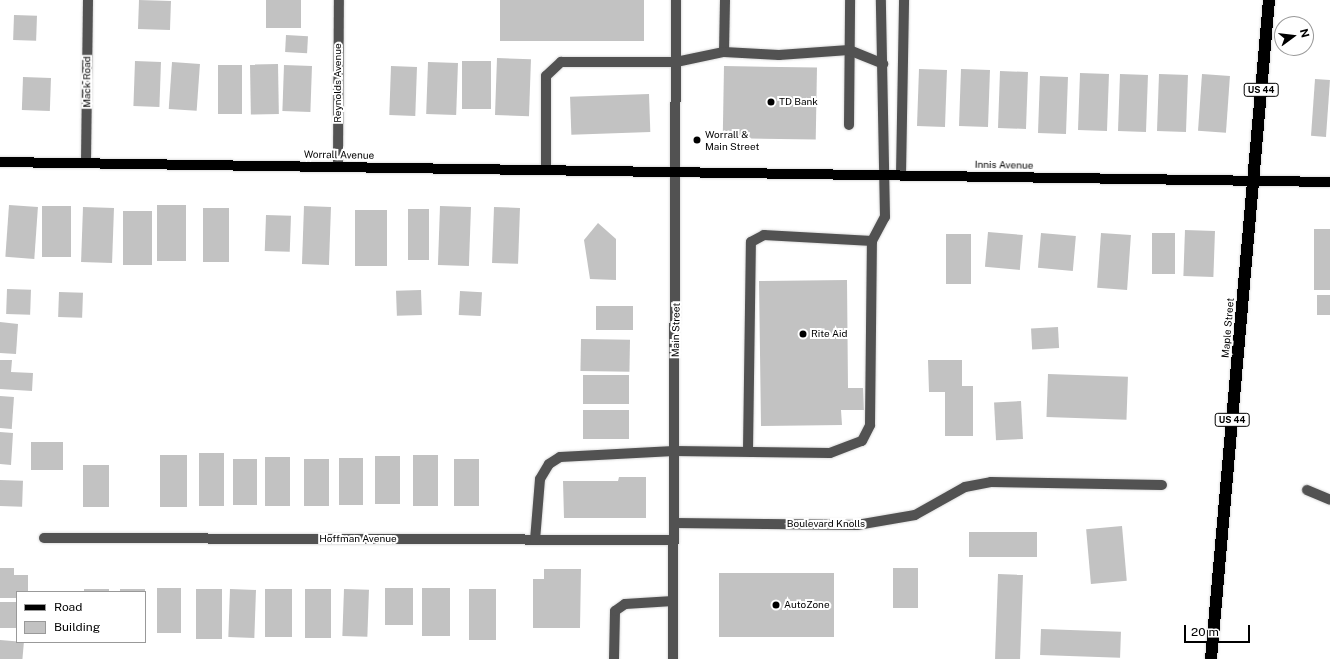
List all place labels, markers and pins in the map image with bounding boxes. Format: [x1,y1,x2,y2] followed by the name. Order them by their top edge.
[779,96,818,108] place label: TD Bank
[766,97,776,107] marker: TD Bank
[705,128,759,152] place label: Worrall & Main Street
[692,135,702,145] marker: Worrall & Main Street
[811,328,848,340] place label: Rite Aid
[798,329,808,339] marker: Rite Aid
[784,599,830,611] place label: AutoZone
[771,600,781,610] marker: AutoZone

